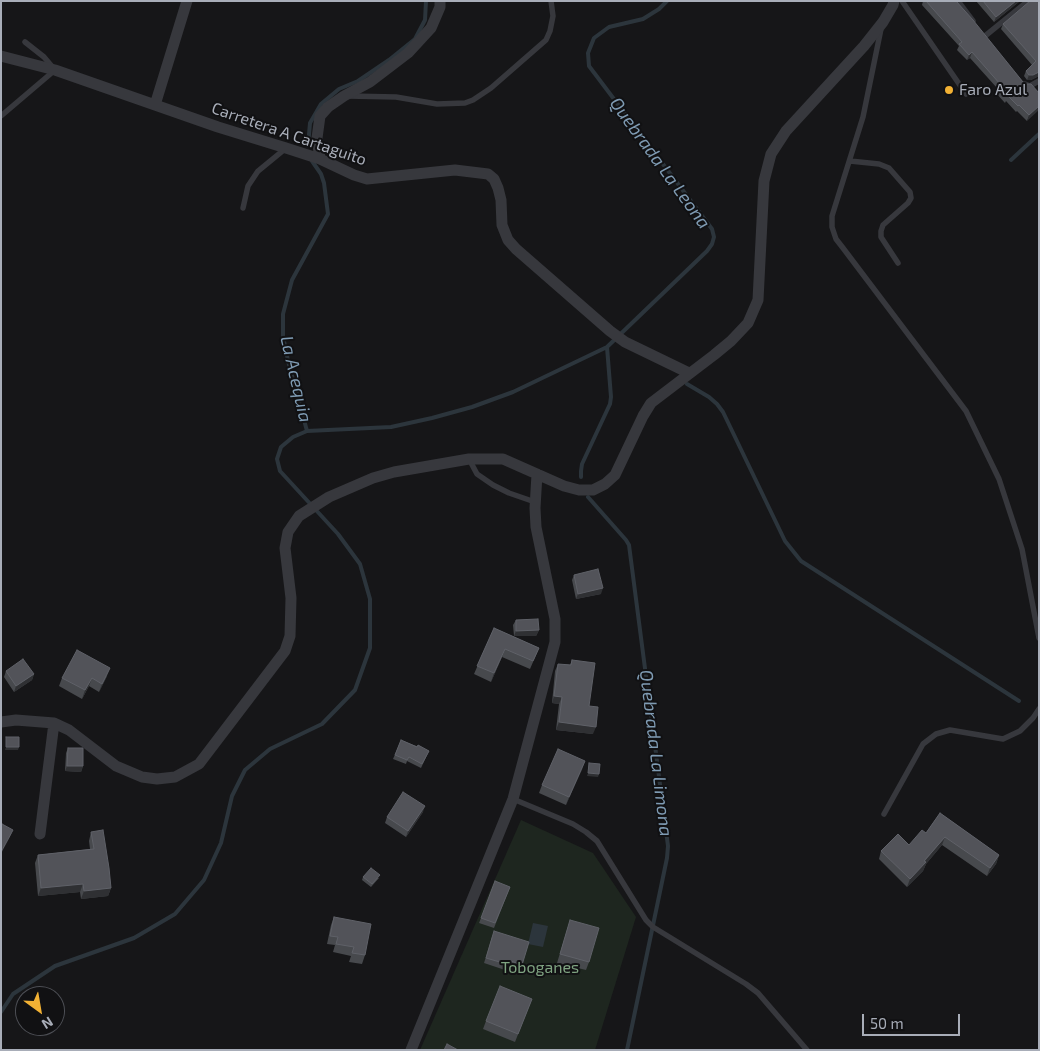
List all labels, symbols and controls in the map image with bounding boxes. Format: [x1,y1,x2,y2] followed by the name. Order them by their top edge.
[959,80,1027,100] place label: Faro Azul
[943,84,955,96] marker: Faro Azul
[605,93,715,233] water label: Quebrada La Leona
[209,98,369,170] street label: Carretera A Cartaguito
[276,334,316,424] water label: La Acequia
[635,668,677,838] water label: Quebrada La Limona
[501,958,579,978] park label: Toboganes
[15,986,65,1036] north arrow
[865,1004,962,1036] scale bar
[39,1013,56,1033] text: N
[870,1014,904,1032] text: 50 m

